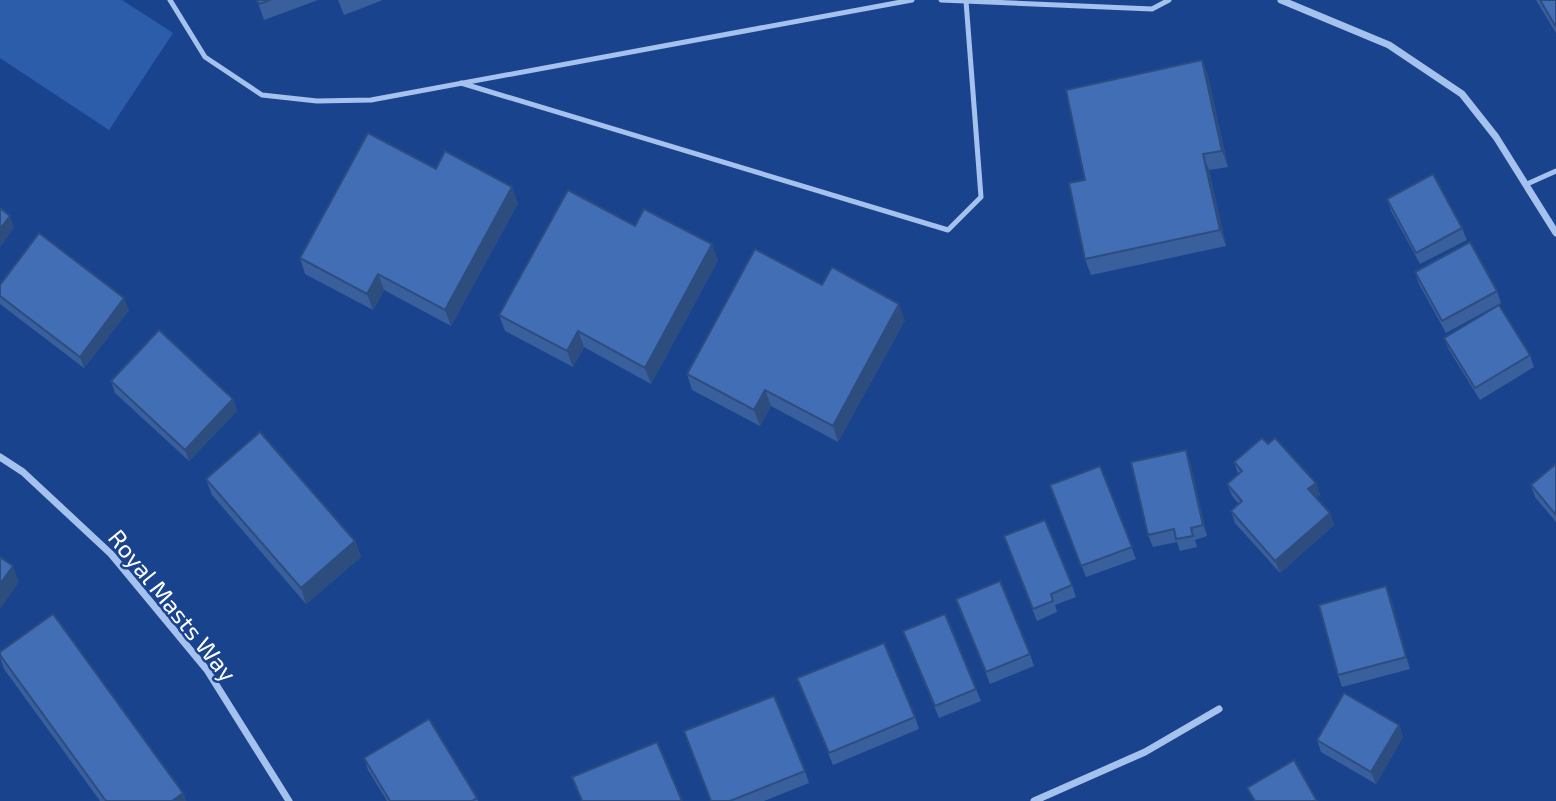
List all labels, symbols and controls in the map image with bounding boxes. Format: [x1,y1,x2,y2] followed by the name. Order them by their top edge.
[103,523,243,687] street label: Royal Masts Way

